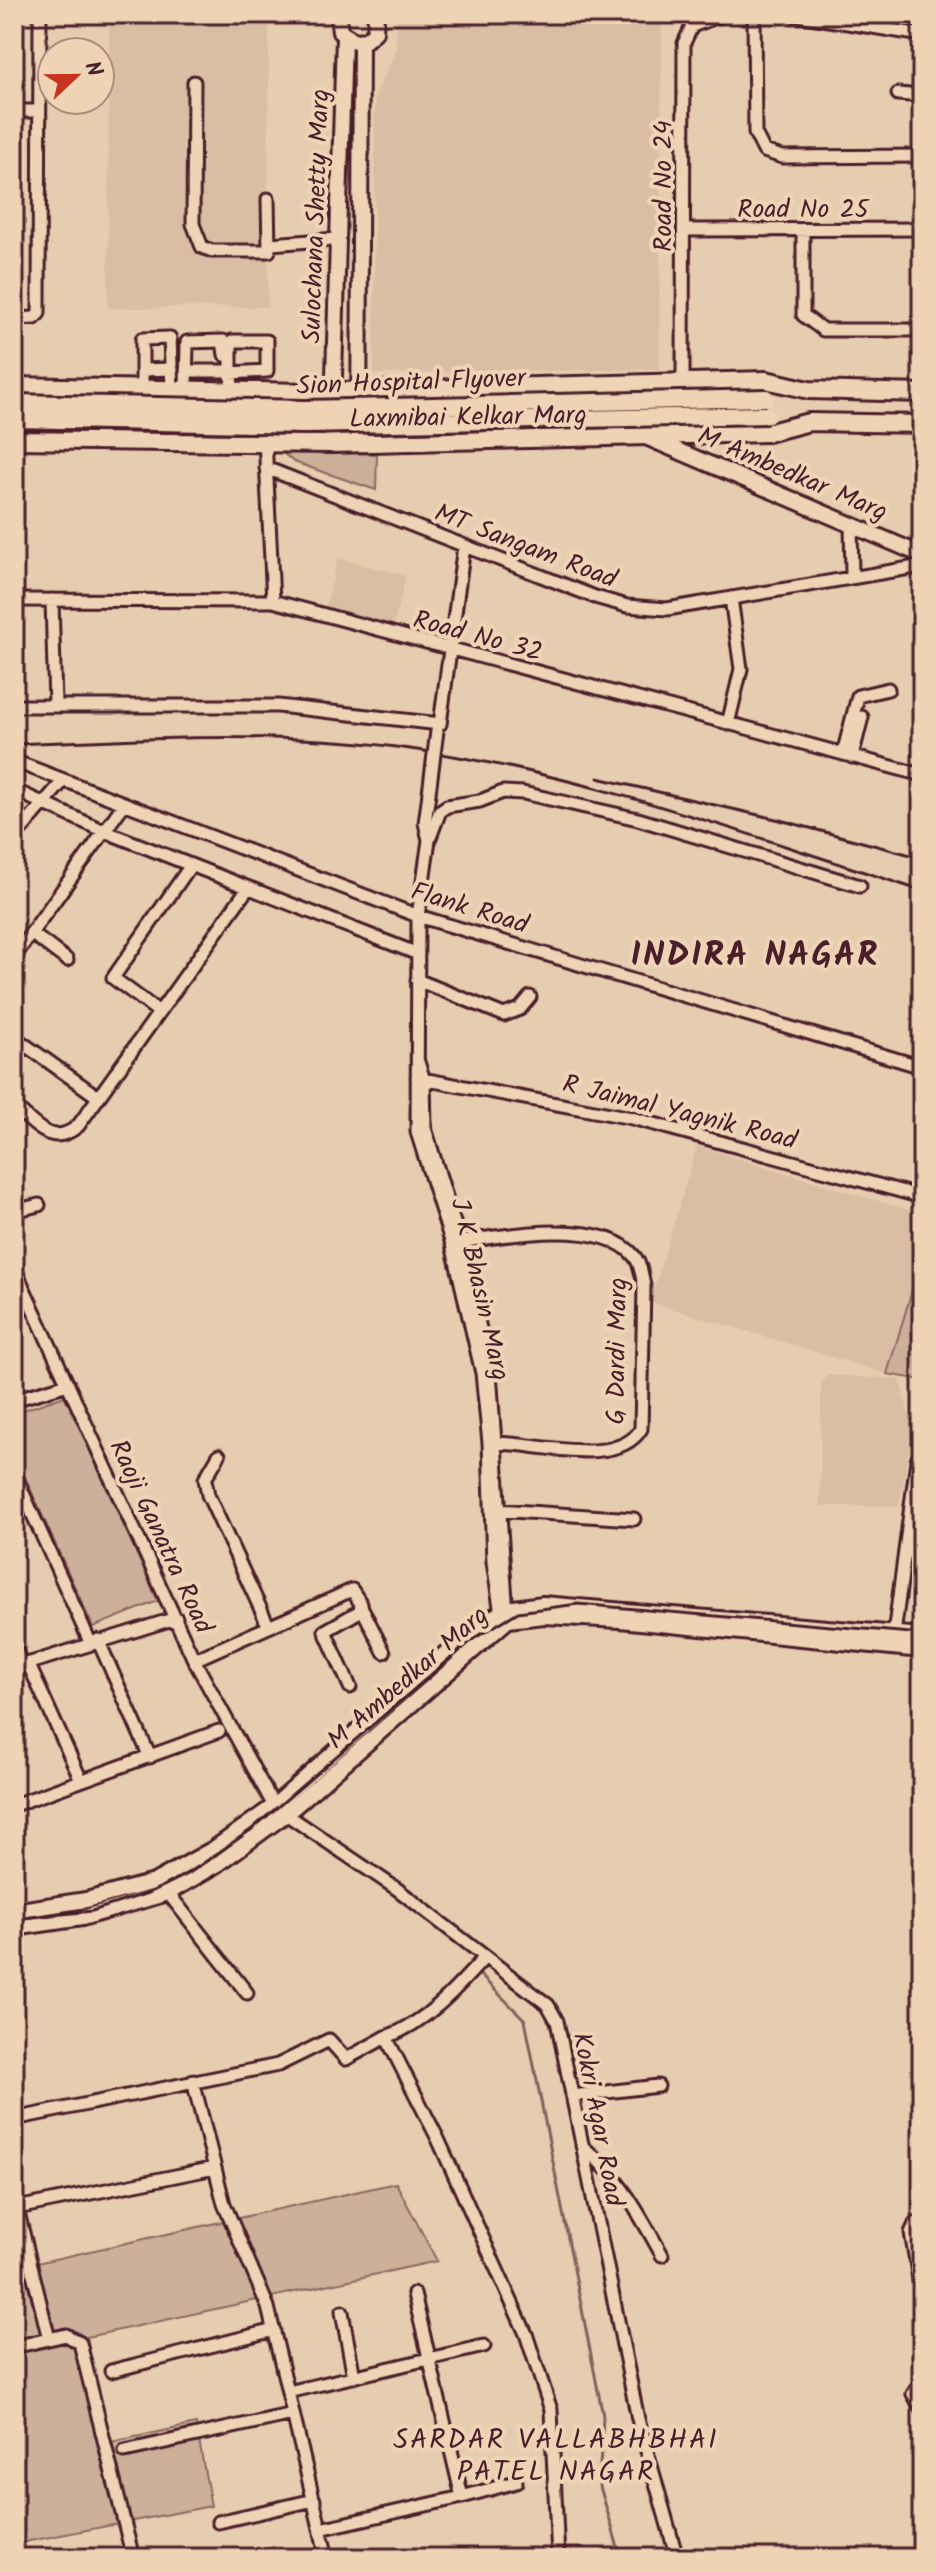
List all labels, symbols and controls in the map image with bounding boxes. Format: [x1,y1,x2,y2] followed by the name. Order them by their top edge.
[36,36,116,116] north arrow
[73,56,111,83] text: N
[292,88,342,344] street label: Sulochana Shetty Marg
[643,120,685,252] street label: Road No 24
[737,189,871,231] street label: Road No 25
[296,358,528,408] street label: Sion Hospital Flyover
[349,395,587,441] street label: Laxmibai Kelkar Marg
[691,416,894,534] street label: M Ambedkar Marg
[428,493,624,601] street label: MT Sangam Road
[408,600,547,674] street label: Road No 32
[406,871,534,947] street label: Flank Road
[630,929,880,983] district label: INDIRA NAGAR
[558,1064,802,1163] street label: R Jaimal Yagnik Road
[438,1194,520,1385] street label: J K Bhasin Marg
[596,1277,640,1425] street label: G Dardi Marg
[97,1433,224,1642] street label: Raoji Ganatra Road
[318,1596,499,1761] street label: M Ambedkar Marg
[560,2029,635,2211] street label: Kokri Agar Road
[393,2418,719,2495] district label: SARDAR VALLABHBHAI PATEL NAGAR

